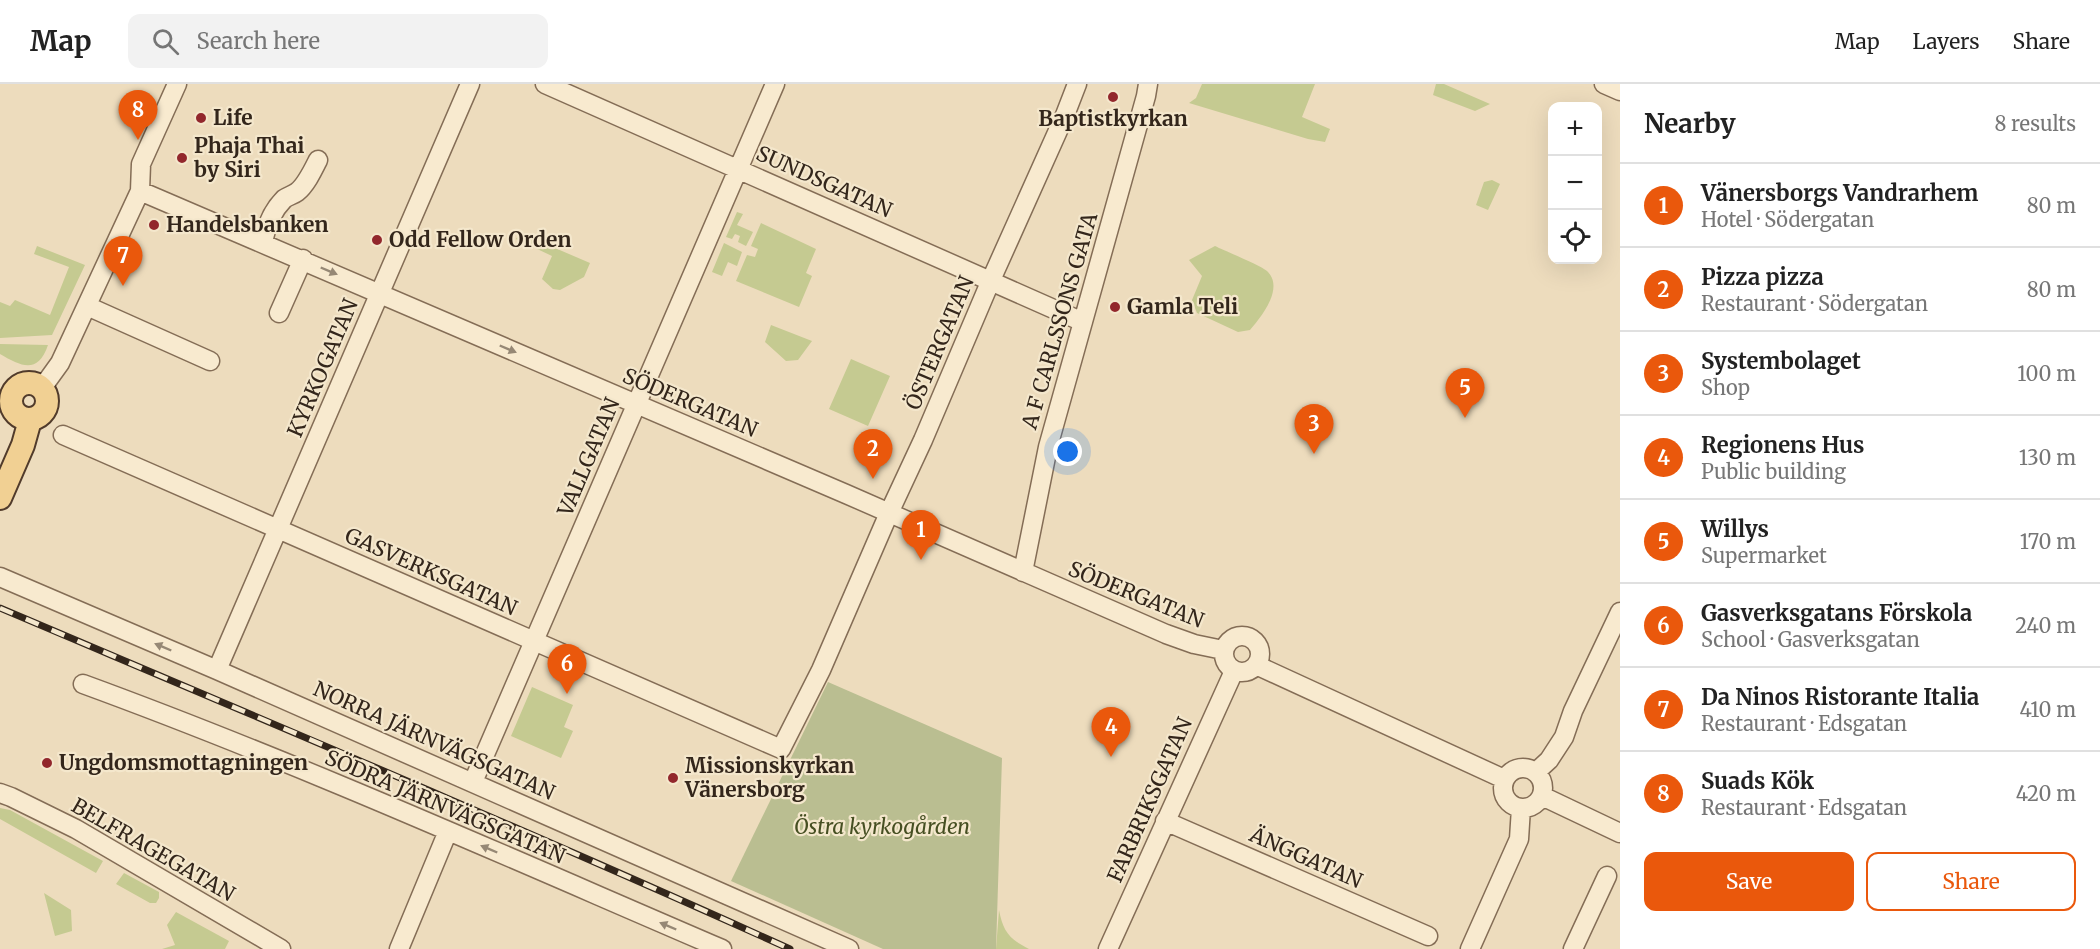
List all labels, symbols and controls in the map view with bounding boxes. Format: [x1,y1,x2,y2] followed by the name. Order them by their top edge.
[128,14,548,68] search box
[30,23,92,59] text: Map
[149,25,182,58] icon: search
[197,27,320,55] text: Search here
[1835,28,1880,55] text: Map
[1913,28,1980,55] text: Layers
[2013,28,2070,55] text: Share
[1106,90,1120,104] marker: Baptistkyrkan
[118,91,158,140] pin: 8
[1548,102,1602,264] map controls
[1548,102,1602,156] button: +
[213,104,253,131] place label: Life
[1038,105,1188,132] place label: Baptistkyrkan
[1644,107,1736,140] text: Nearby
[194,111,208,125] marker: Life
[1994,111,2076,136] text: 8 results
[194,132,305,183] place label: Phaja Thai by Siri
[752,140,896,224] street label: SUNDSGATAN
[175,151,189,165] marker: Phaja Thai by Siri
[1548,156,1602,210] button: −
[1701,179,1978,207] text: Vänersborgs Vandrarhem
[1659,193,1668,218] text: 1
[2027,193,2076,218] text: 80 m
[1701,207,1874,232] text: Hotel · Södergatan
[1015,209,1103,433] street label: A F CARLSSONS GATA
[1548,210,1602,264] button: locate
[166,211,329,238] place label: Handelsbanken
[147,218,161,232] marker: Handelsbanken
[389,226,572,253] place label: Odd Fellow Orden
[370,233,384,247] marker: Odd Fellow Orden
[104,236,142,286] pin: 7
[1701,263,1824,291] text: Pizza pizza
[321,266,339,276] one-way arrow
[899,272,980,414] street label: ÖSTERGATAN
[1658,277,1669,302] text: 2
[2027,277,2076,302] text: 80 m
[1701,291,1928,316] text: Restaurant · Södergatan
[1127,293,1238,320] place label: Gamla Teli
[281,295,364,441] street label: KYRKOGATAN
[1108,300,1122,314] marker: Gamla Teli
[499,344,517,354] one-way arrow
[1701,347,1861,375] text: Systembolaget
[1658,361,1669,386] text: 3
[2017,361,2076,386] text: 100 m
[619,362,762,443] street label: SÖDERGATAN
[1446,368,1484,418] pin: 5
[1701,375,1750,400] text: Shop
[551,394,626,521] street label: VALLGATAN
[1294,404,1334,454] pin: 3
[854,430,892,479] pin: 2
[1701,431,1865,459] text: Regionens Hus
[1053,437,1082,466] your location
[1657,445,1670,470] text: 4
[2019,445,2076,470] text: 130 m
[1701,459,1846,484] text: Public building
[902,510,940,560] pin: 1
[1701,515,1769,543] text: Willys
[341,521,521,622] street label: GASVERKSGATAN
[1658,529,1669,554] text: 5
[2020,529,2076,554] text: 170 m
[1701,543,1827,568] text: Supermarket
[1064,555,1208,634] street label: SÖDERGATAN
[1701,599,1972,627] text: Gasverksgatans Förskola
[1657,613,1670,638] text: 6
[2015,613,2076,638] text: 240 m
[1701,627,1920,652] text: School · Gasverksgatan
[154,642,172,652] one-way arrow
[548,644,586,694] pin: 6
[309,675,559,806] street label: NORRA JÄRNVÄGSGATAN
[1701,683,1979,711] text: Da Ninos Ristorante Italia
[1658,697,1670,722] text: 7
[2019,697,2076,722] text: 410 m
[1092,708,1130,757] pin: 4
[1701,711,1907,736] text: Restaurant · Edsgatan
[1101,713,1198,886] street label: FARBRIKSGATAN
[321,744,570,870] street label: SÖDRA JÄRNVÄGSGATAN
[59,749,308,776] place label: Ungdomsmottagningen
[684,752,854,803] place label: Missionskyrkan Vänersborg
[40,756,54,770] marker: Ungdomsmottagningen
[1701,767,1814,795] text: Suads Kök
[666,771,680,785] marker: Missionskyrkan Vänersborg
[1657,781,1670,806] text: 8
[2016,781,2076,806] text: 420 m
[67,792,240,907] street label: BELFRAGEGATAN
[1701,795,1907,820] text: Restaurant · Edsgatan
[794,813,970,840] park label: Östra kyrkogården
[1245,820,1367,894] street label: ÄNGGATAN
[480,844,498,853] one-way arrow
[1644,852,1854,911] button: Save
[1866,852,2076,911] button: Share
[659,921,677,930] one-way arrow

